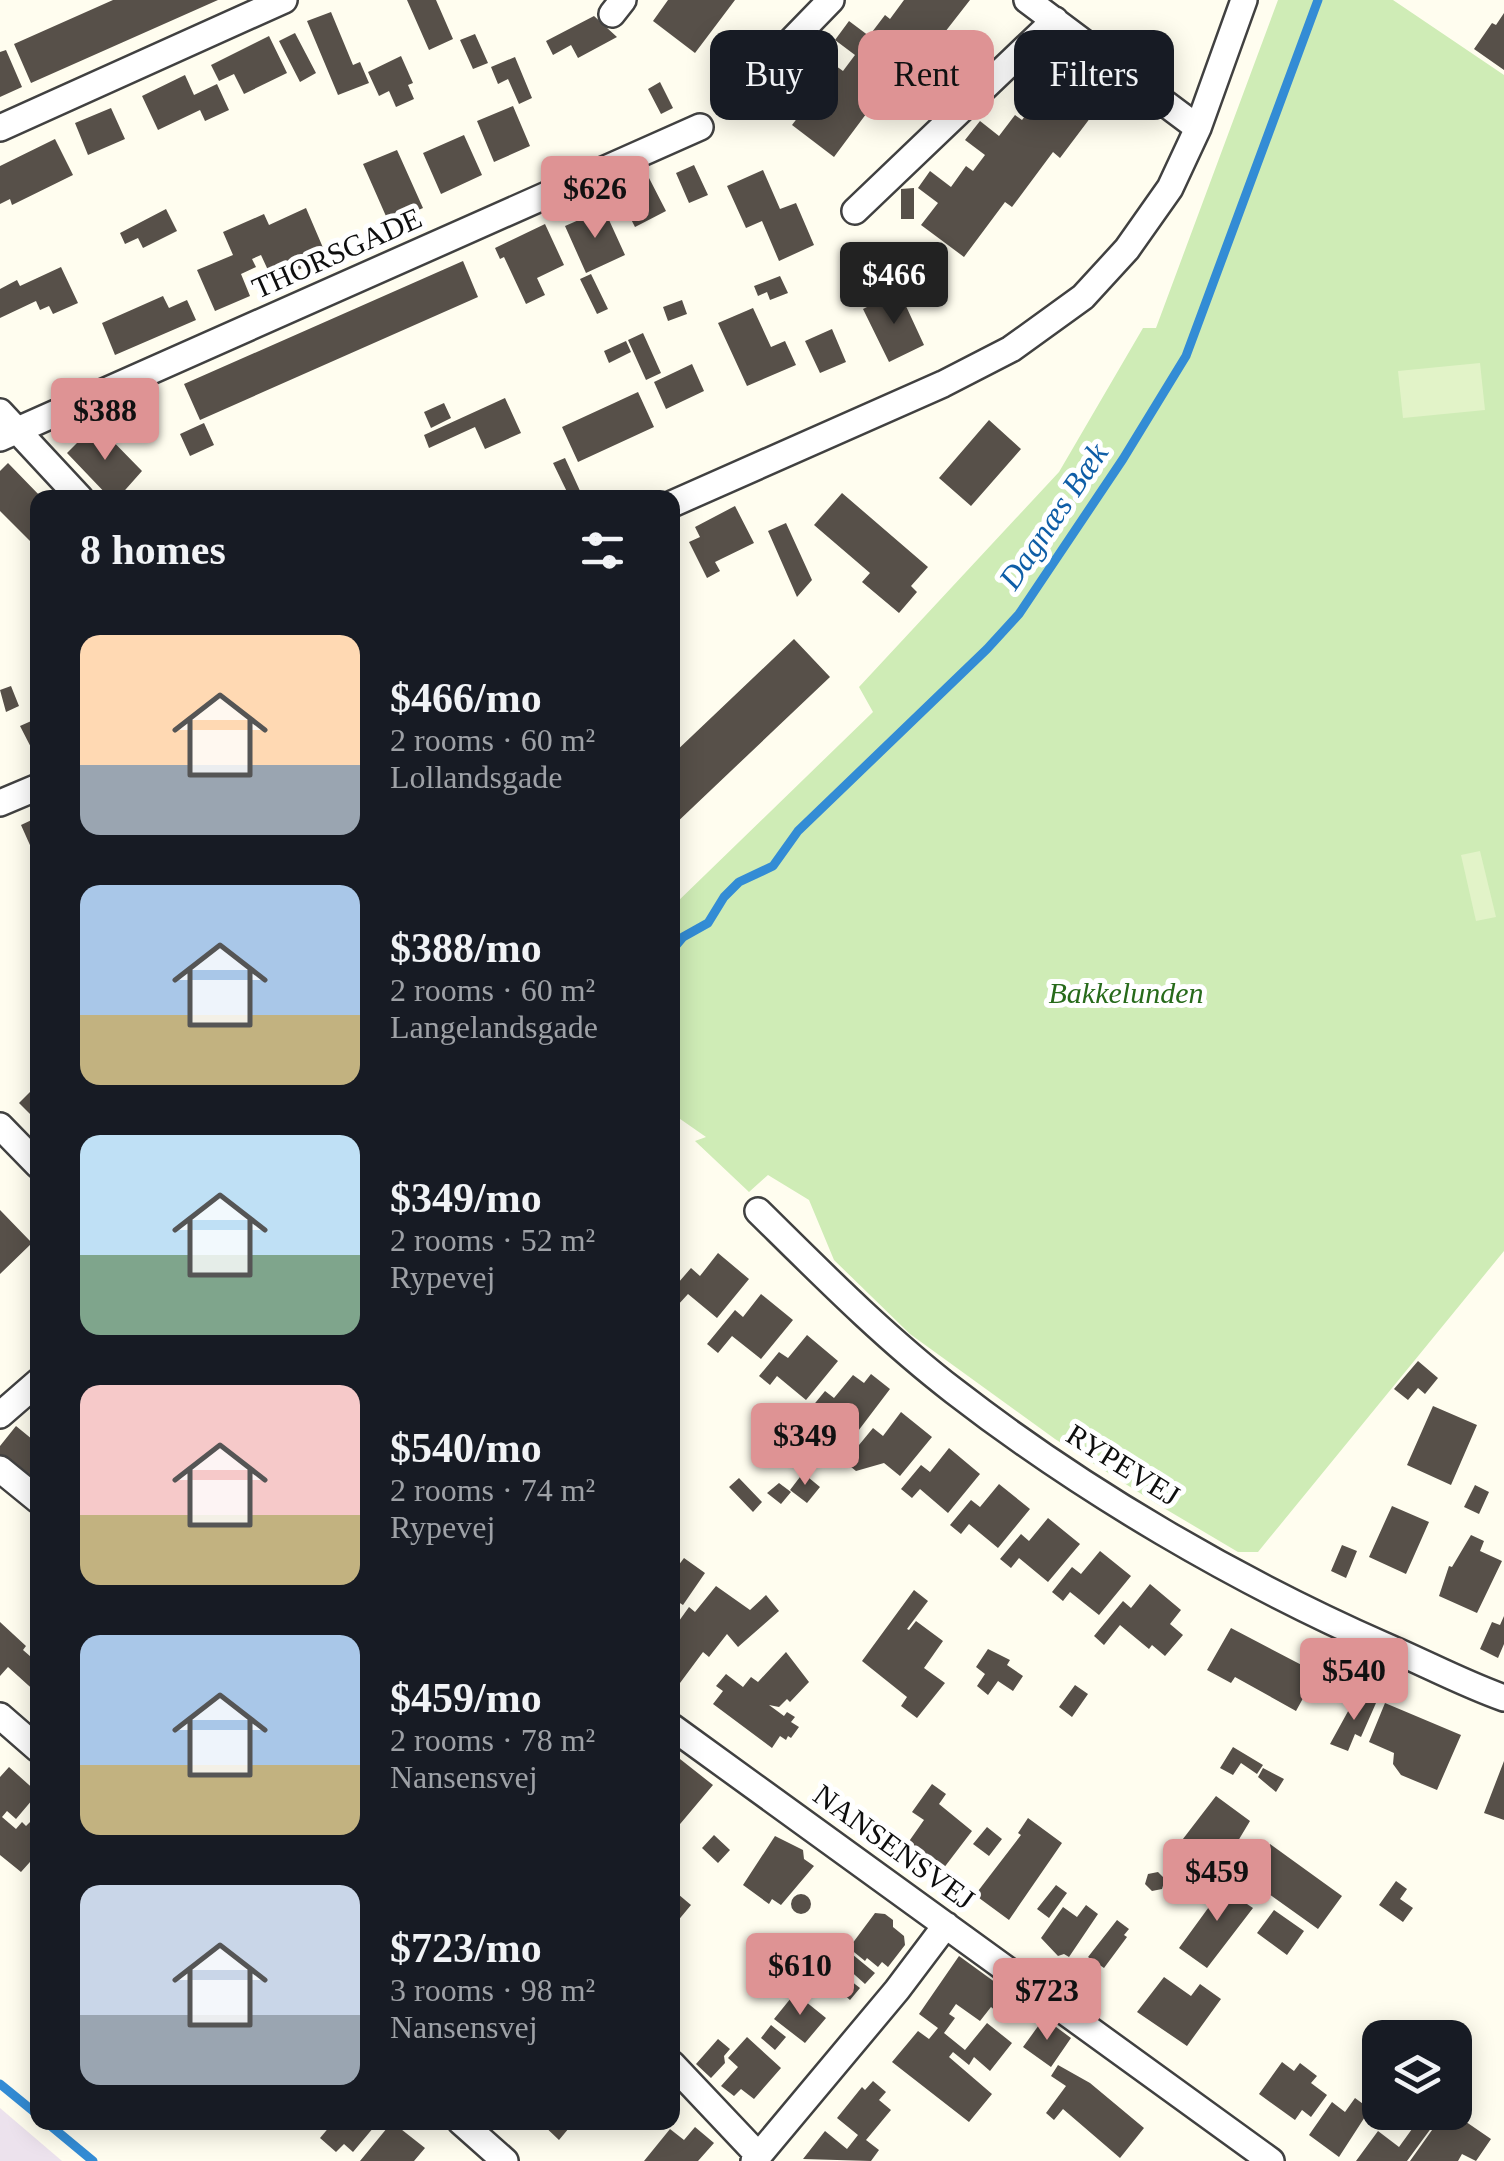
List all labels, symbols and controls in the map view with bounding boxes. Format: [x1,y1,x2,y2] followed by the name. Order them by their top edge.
[710,30,838,120] chip: Buy
[858,30,994,120] chip: Rent
[1014,30,1174,120] chip: Filters
[536,156,654,241] pin: $626
[563,170,627,206] text: $626
[247,201,426,305] street label: THORSGADE
[835,242,953,327] pin: $466
[862,256,926,292] text: $466
[46,378,164,463] pin: $388
[73,392,137,428] text: $388
[991,436,1115,597] water label: Dagnæs Bæk
[575,523,630,578] icon: filters
[80,527,226,573] text: 8 homes
[160,675,280,795] icon: home
[390,675,542,721] text: $466/mo
[390,722,595,758] text: 2 rooms · 60 m²
[390,759,562,795] text: Lollandsgade
[160,925,280,1045] icon: home
[390,925,542,971] text: $388/mo
[390,972,595,1008] text: 2 rooms · 60 m²
[1049,976,1203,1009] park label: Bakkelunden
[390,1009,598,1045] text: Langelandsgade
[160,1175,280,1295] icon: home
[390,1175,542,1221] text: $349/mo
[390,1222,595,1258] text: 2 rooms · 52 m²
[390,1259,495,1295] text: Rypevej
[746,1403,864,1488] pin: $349
[773,1417,837,1453] text: $349
[1061,1417,1186,1512] street label: RYPEVEJ
[160,1425,280,1545] icon: home
[390,1425,542,1471] text: $540/mo
[390,1472,595,1508] text: 2 rooms · 74 m²
[390,1509,495,1545] text: Rypevej
[1295,1638,1413,1723] pin: $540
[1322,1652,1386,1688] text: $540
[160,1675,280,1795] icon: home
[390,1675,542,1721] text: $459/mo
[390,1722,595,1758] text: 2 rooms · 78 m²
[390,1759,538,1795] text: Nansensvej
[808,1777,981,1916] street label: NANSENSVEJ
[1158,1839,1276,1924] pin: $459
[1185,1853,1249,1889] text: $459
[160,1925,280,2045] icon: home
[390,1925,542,1971] text: $723/mo
[741,1933,859,2018] pin: $610
[768,1947,832,1983] text: $610
[988,1958,1106,2043] pin: $723
[390,1972,595,2008] text: 3 rooms · 98 m²
[1015,1972,1079,2008] text: $723
[390,2009,538,2045] text: Nansensvej
[1362,2020,1472,2130] map controls
[1362,2020,1472,2130] button: layers

